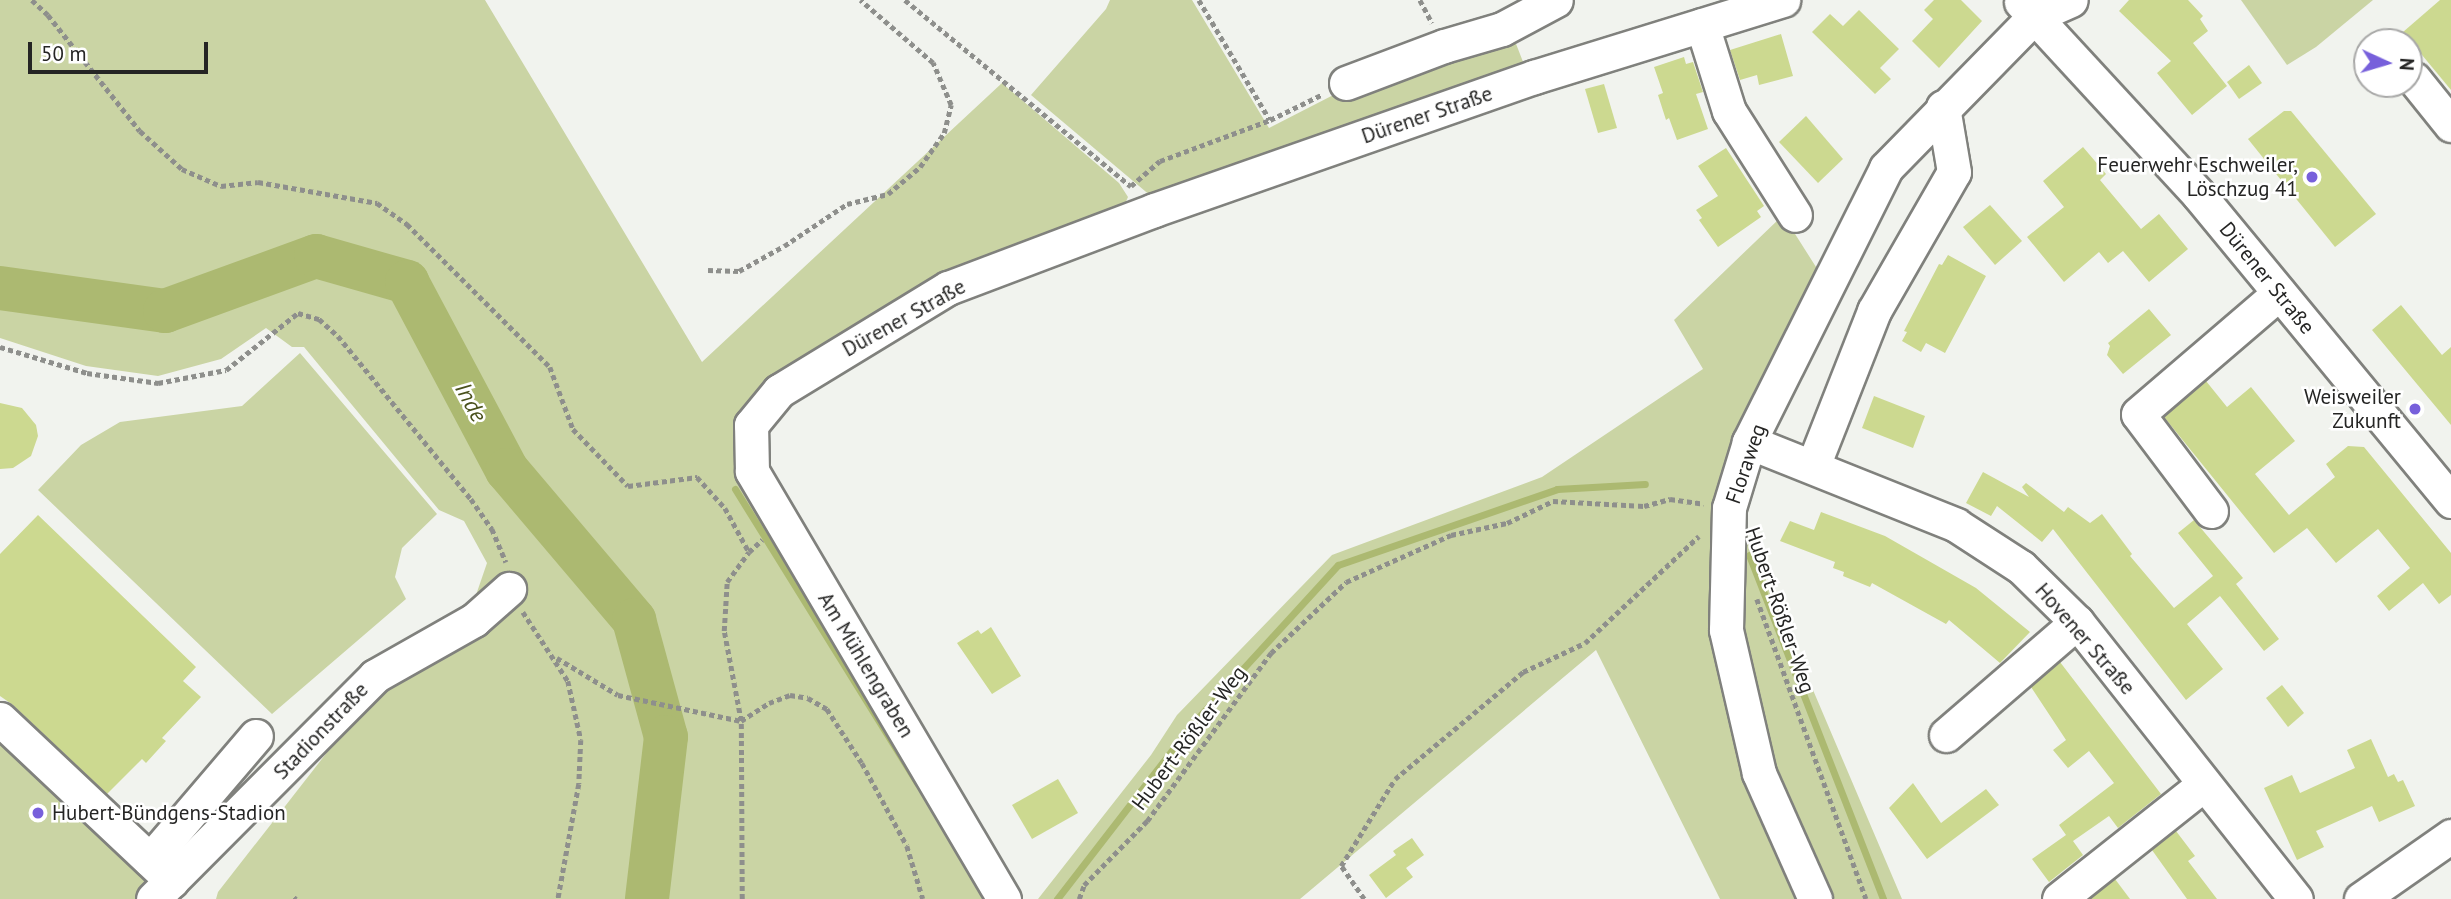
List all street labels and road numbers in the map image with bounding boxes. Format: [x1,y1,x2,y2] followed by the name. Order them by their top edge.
[1358,81,1496,149] street label: Dürener Straße
[2214,217,2320,339] street label: Dürener Straße
[838,274,970,362] street label: Dürener Straße
[1721,421,1771,507] street label: Floraweg
[1740,524,1820,696] street label: Hubert-Rößler-Weg
[2030,578,2140,700] street label: Hovener Straße
[813,588,919,742] street label: Am Mühlengraben
[1127,661,1251,815] street label: Hubert-Rößler-Weg
[269,677,373,785] street label: Stadionstraße

